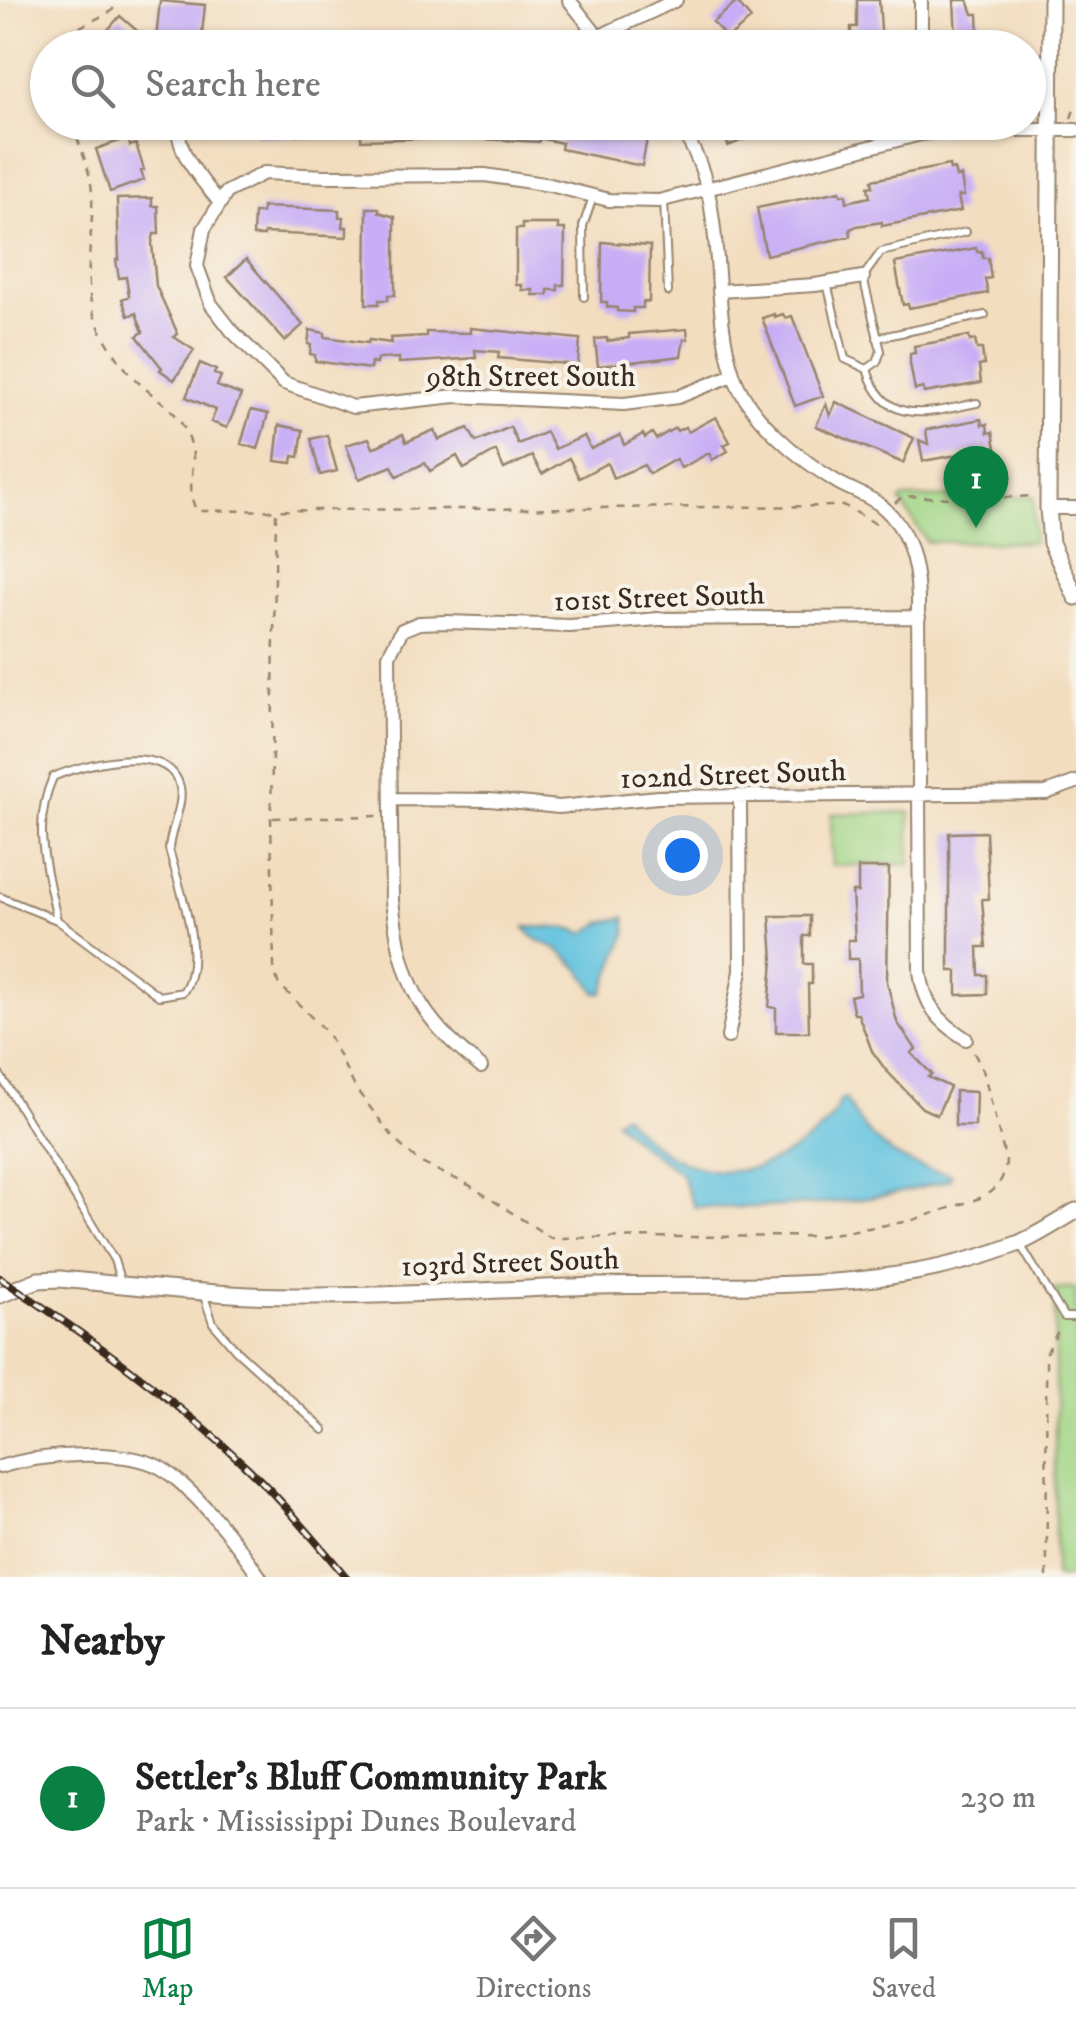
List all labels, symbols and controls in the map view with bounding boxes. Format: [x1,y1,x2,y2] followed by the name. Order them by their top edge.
[30,30,1046,140] search box
[65,58,120,113] icon: search
[145,61,321,109] text: Search here
[424,359,636,396] street label: 98th Street South
[944,446,1008,528] pin: 1
[553,576,766,621] street label: 101st Street South
[619,753,847,798] street label: 102nd Street South
[657,830,708,881] your location
[400,1241,620,1286] street label: 103rd Street South
[40,1616,164,1668] text: Nearby
[135,1754,607,1802] text: Settler's Bluff Community Park
[67,1778,78,1818] text: 1
[960,1778,1036,1818] text: 230 m
[135,1802,576,1842] text: Park · Mississippi Dunes Boulevard
[140,1911,195,2006] tab: Map
[475,1911,591,2006] tab: Directions
[872,1911,936,2006] tab: Saved

